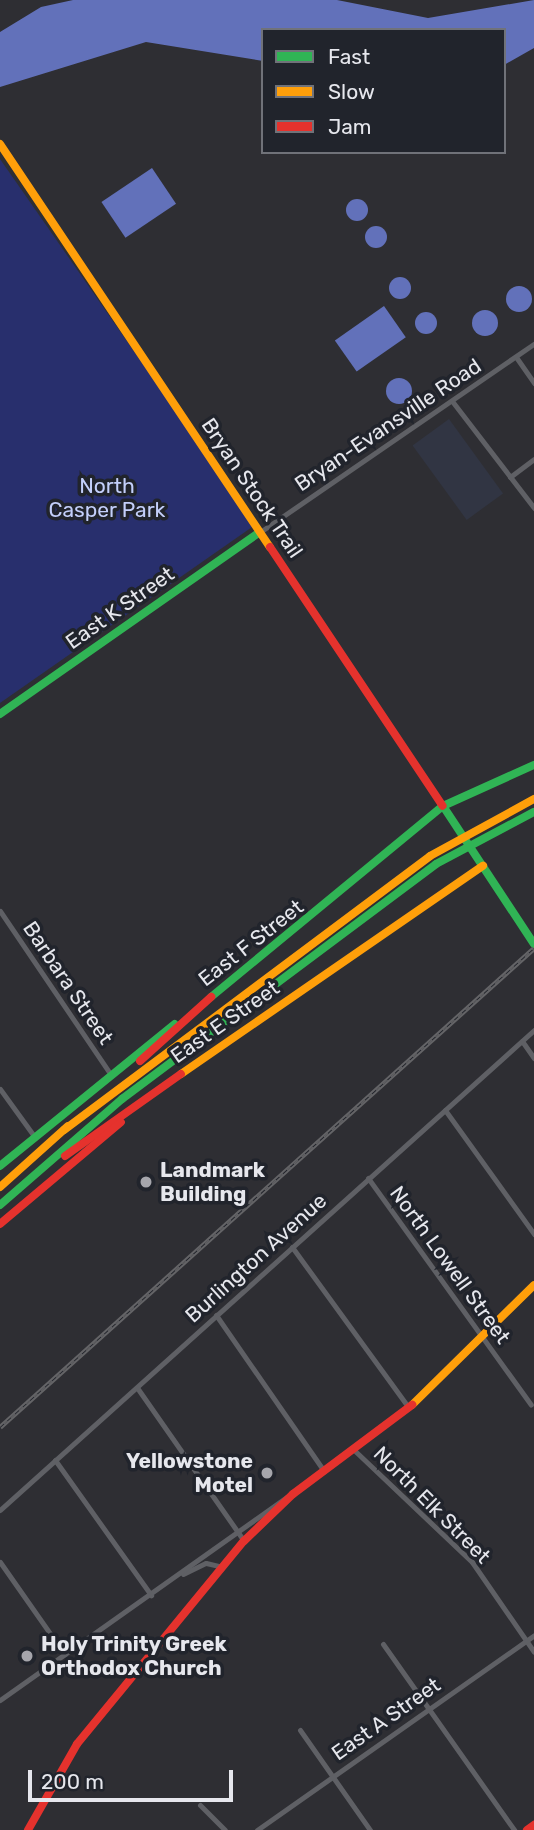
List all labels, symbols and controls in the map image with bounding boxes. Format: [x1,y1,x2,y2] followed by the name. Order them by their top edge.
[261,28,506,154] legend
[328,44,370,69] text: Fast
[328,79,375,104] text: Slow
[328,114,372,139] text: Jam
[290,353,486,497] street label: Bryan-Evansville Road
[196,413,308,563] street label: Bryan Stock Trail
[48,473,166,523] park label: North Casper Park
[61,561,179,655] street label: East K Street
[193,894,309,992] street label: East F Street
[18,917,118,1049] street label: Barbara Street
[166,975,284,1069] street label: East E Street
[160,1157,265,1207] place label: Landmark Building
[138,1174,154,1190] marker: Landmark Building
[384,1181,516,1349] street label: North Lowell Street
[180,1188,332,1328] street label: Burlington Avenue
[368,1441,496,1569] street label: North Elk Street
[126,1448,253,1498] place label: Yellowstone Motel
[259,1465,275,1481] marker: Yellowstone Motel
[41,1631,228,1681] place label: Holy Trinity Greek Orthodox Church
[19,1648,35,1664] marker: Holy Trinity Greek Orthodox Church
[326,1672,446,1766] street label: East A Street
[32,1756,236,1800] scale bar
[41,1769,104,1794] text: 200 m

